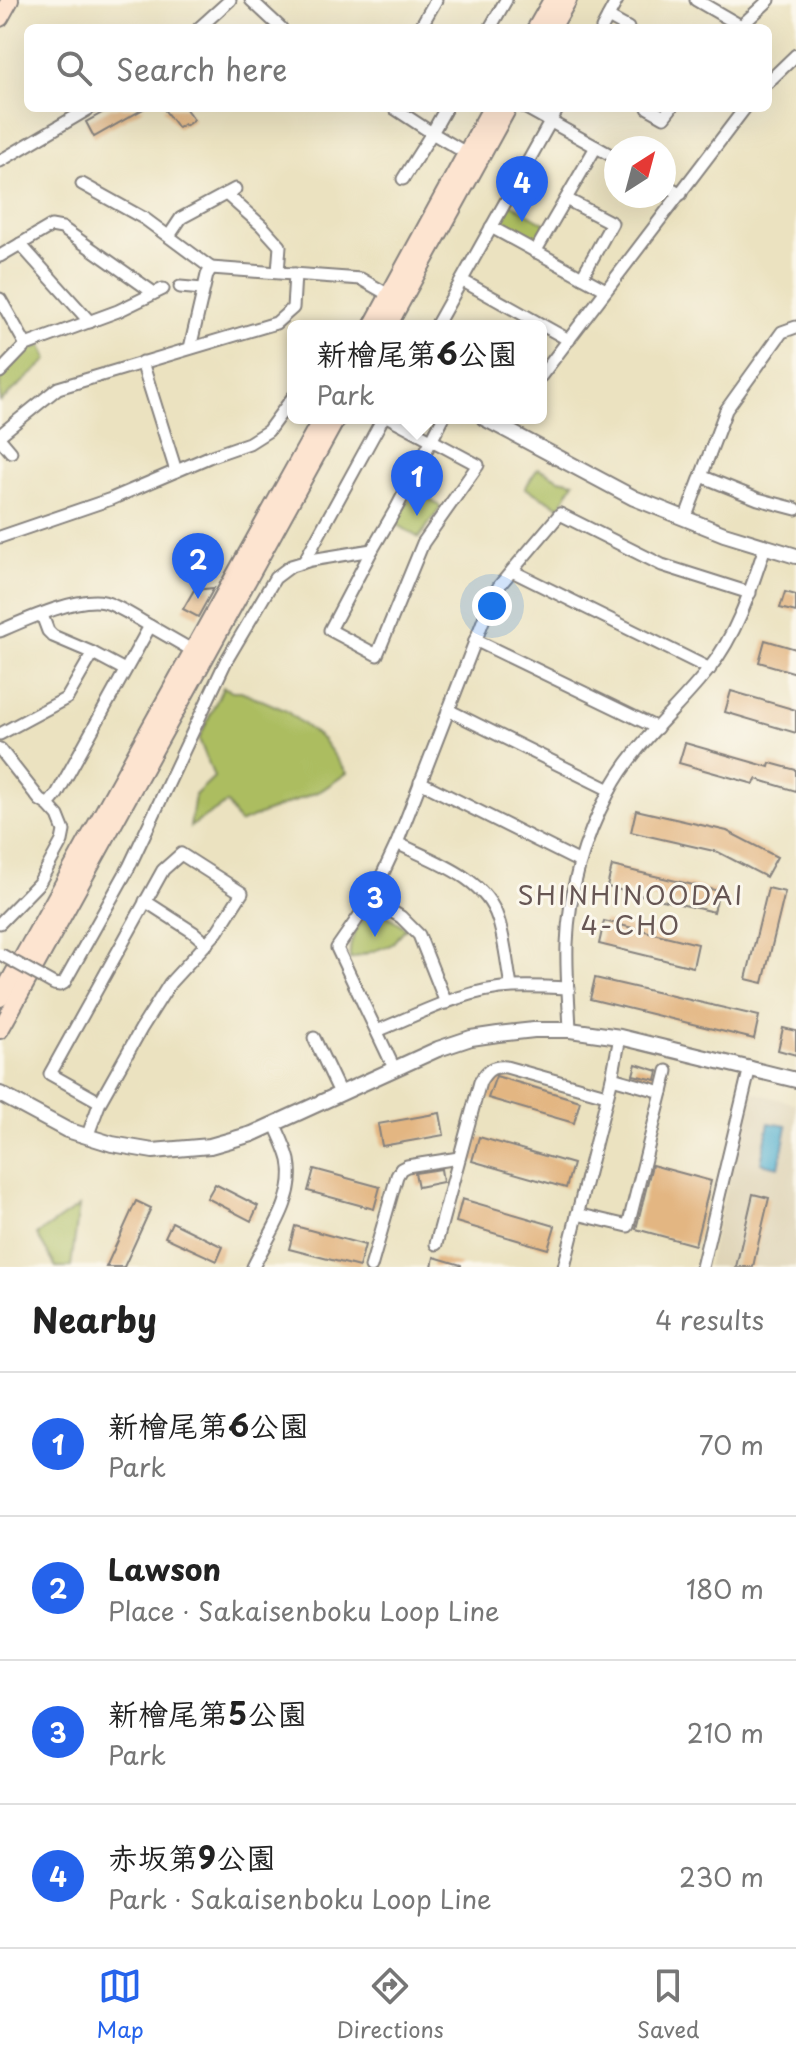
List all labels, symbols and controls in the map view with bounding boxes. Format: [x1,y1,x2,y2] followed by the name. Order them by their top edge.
[24,24,772,112] search box
[52,46,96,90] icon: search
[116,46,288,91] text: Search here
[604,136,676,208] north arrow
[496,156,548,222] pin: 4
[287,320,547,424] popup
[316,330,518,375] text: 新檜尾第6公園
[316,375,375,414] text: Park
[391,450,443,516] pin: 1
[172,533,224,599] pin: 2
[472,586,512,626] your location
[349,871,401,937] pin: 3
[518,875,744,944] district label: SHINHINOODAI 4-CHO
[32,1293,157,1345] text: Nearby
[655,1300,764,1339] text: 4 results
[108,1402,309,1447] text: 新檜尾第6公園
[52,1425,64,1464] text: 1
[699,1425,764,1464] text: 70 m
[108,1447,166,1486] text: Park
[108,1546,221,1591] text: Lawson
[49,1569,67,1608] text: 2
[686,1569,764,1608] text: 180 m
[108,1591,500,1630] text: Place · Sakaisenboku Loop Line
[108,1690,307,1735] text: 新檜尾第5公園
[49,1713,67,1752] text: 3
[687,1713,764,1752] text: 210 m
[108,1735,166,1774] text: Park
[108,1834,276,1879] text: 赤坂第9公園
[49,1857,67,1896] text: 4
[679,1857,764,1896] text: 230 m
[108,1879,492,1918] text: Park · Sakaisenboku Loop Line
[97,1964,144,2045] tab: Map
[337,1964,444,2045] tab: Directions
[637,1964,699,2045] tab: Saved

